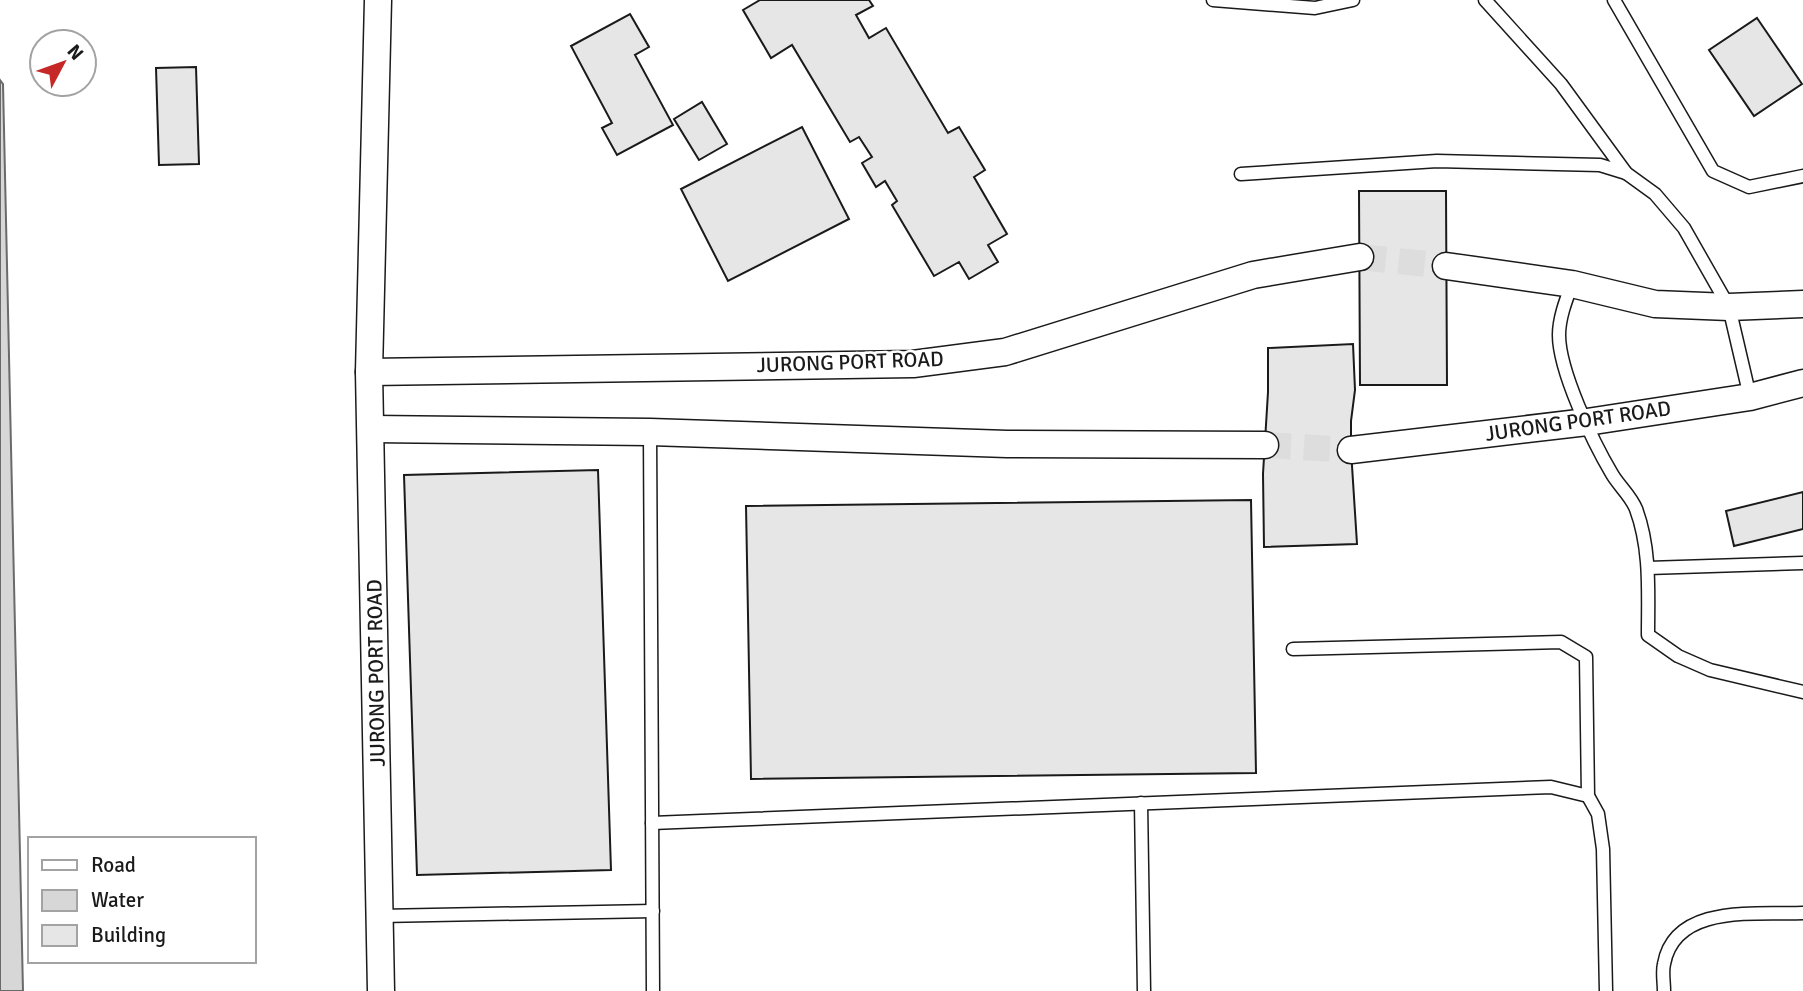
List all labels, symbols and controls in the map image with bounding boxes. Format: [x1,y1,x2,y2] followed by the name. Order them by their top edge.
[28,28,98,98] north arrow
[62,40,88,65] text: N
[756,346,944,378] street label: JURONG PORT ROAD
[1483,395,1673,447] street label: JURONG PORT ROAD
[361,579,391,767] street label: JURONG PORT ROAD
[28,837,256,963] legend
[91,852,136,878] text: Road
[91,887,144,913] text: Water
[91,922,166,948] text: Building

